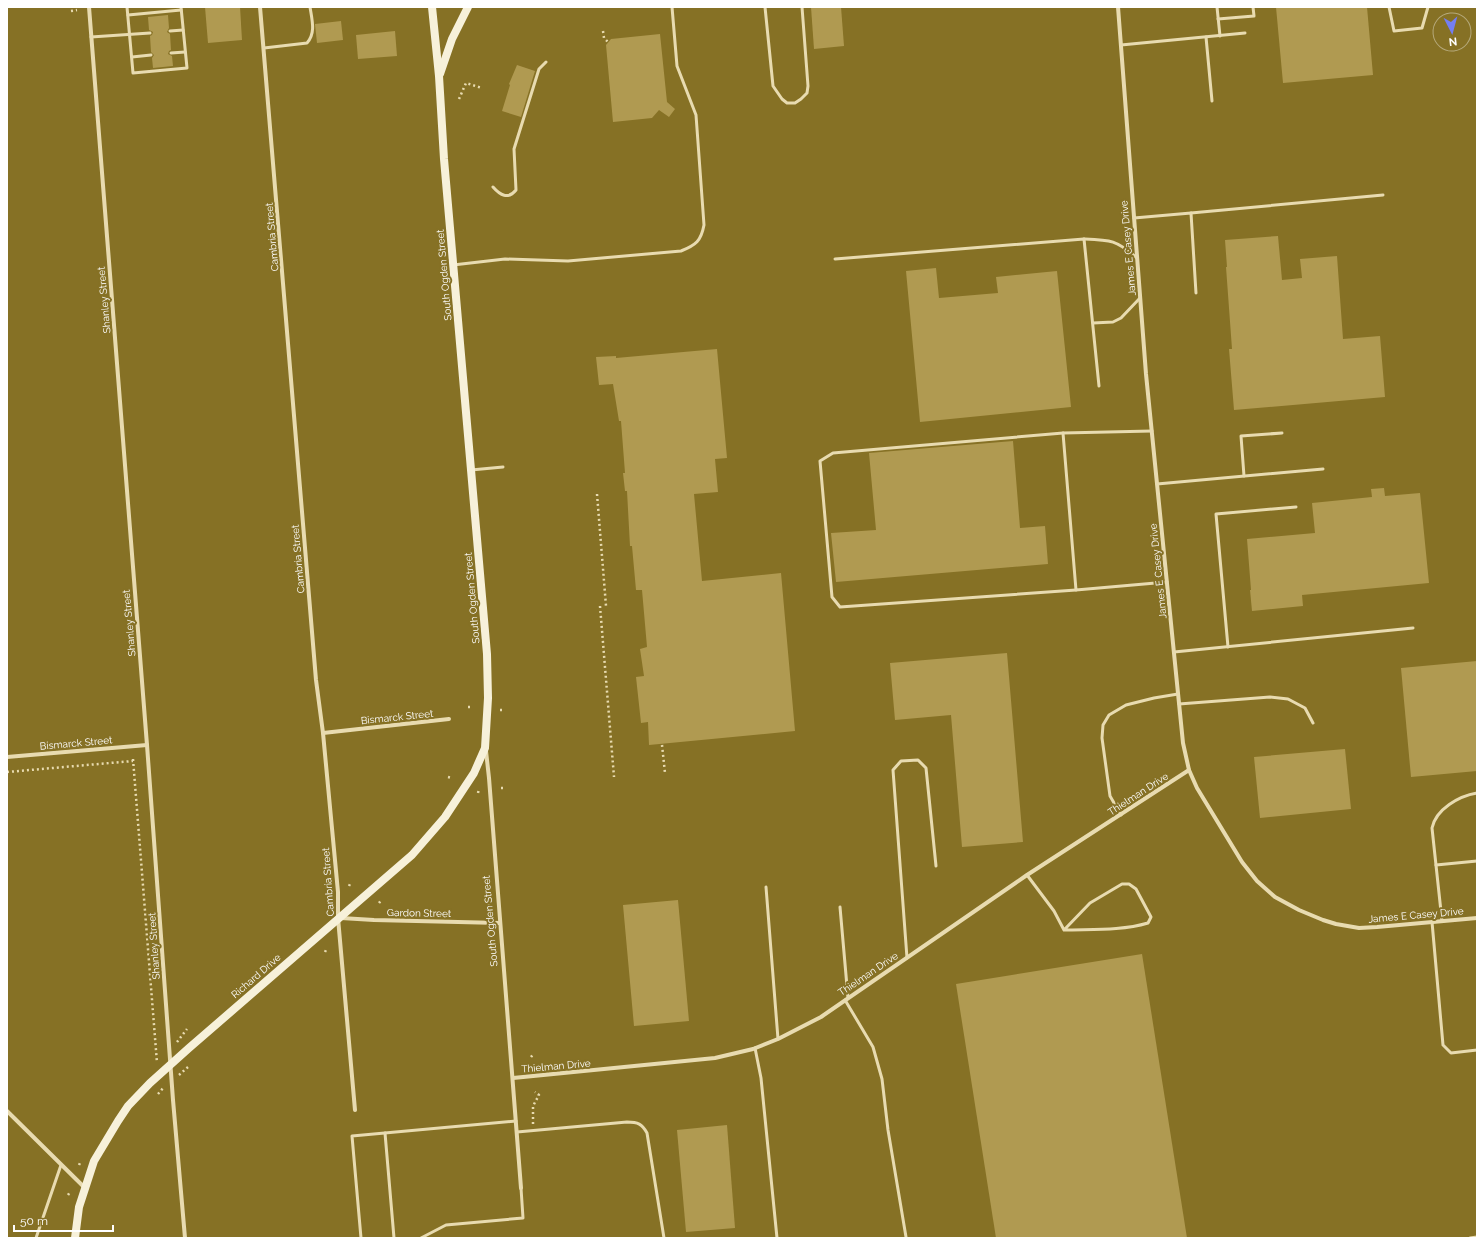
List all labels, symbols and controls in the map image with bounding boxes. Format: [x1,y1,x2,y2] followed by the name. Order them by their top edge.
[1432,12,1472,52] north arrow
[1448,35,1458,48] text: N
[1118,200,1138,296] street label: James E Casey Drive
[263,201,280,272] street label: Cambria Street
[434,228,453,321] street label: South Ogden Street
[96,265,112,334] street label: Shanley Street
[289,523,306,594] street label: Cambria Street
[1148,523,1168,619] street label: James E Casey Drive
[462,551,481,644] street label: South Ogden Street
[121,588,137,657] street label: Shanley Street
[360,708,434,726] street label: Bismarck Street
[39,734,113,752] street label: Bismarck Street
[1106,770,1170,818] street label: Thielman Drive
[320,847,336,917] street label: Cambria Street
[480,874,499,967] street label: South Ogden Street
[1368,905,1464,925] street label: James E Casey Drive
[387,907,452,919] street label: Gardon Street
[146,912,162,980] street label: Shanley Street
[836,950,900,998] street label: Thielman Drive
[229,952,283,1000] street label: Richard Drive
[521,1057,591,1075] street label: Thielman Drive
[14,1207,113,1233] scale bar
[20,1214,48,1228] text: 50 m

